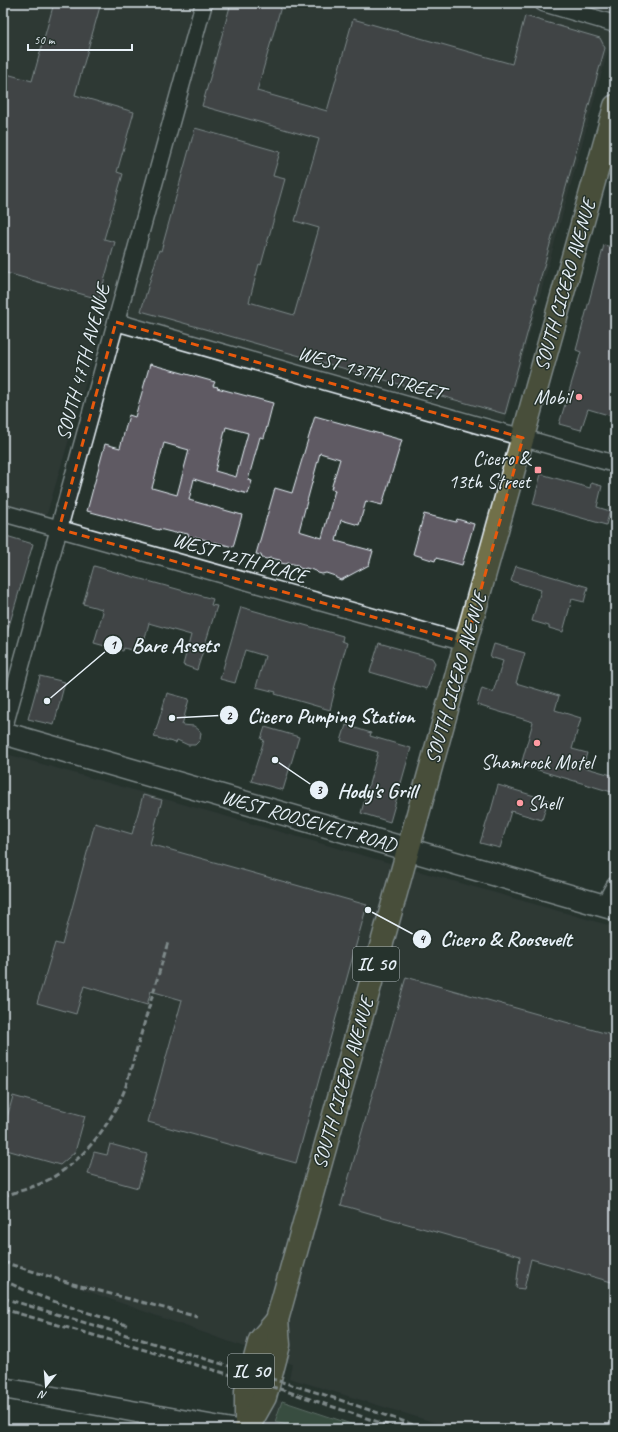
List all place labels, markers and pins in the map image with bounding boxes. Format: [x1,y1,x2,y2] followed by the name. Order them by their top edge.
[534,385,575,410] place label: Mobil
[574,392,584,402] marker: Mobil
[448,446,533,494] place label: Cicero & 13th Street
[533,465,543,475] marker: Cicero & 13th Street
[103,628,226,661] callout: Bare Assets
[219,699,423,732] callout: Cicero Pumping Station
[532,738,542,748] marker: Shamrock Motel
[481,750,597,775] place label: Shamrock Motel
[309,774,425,807] callout: Hody's Grill
[528,791,564,816] place label: Shell
[515,798,525,808] marker: Shell
[412,922,580,955] callout: Cicero & Roosevelt

